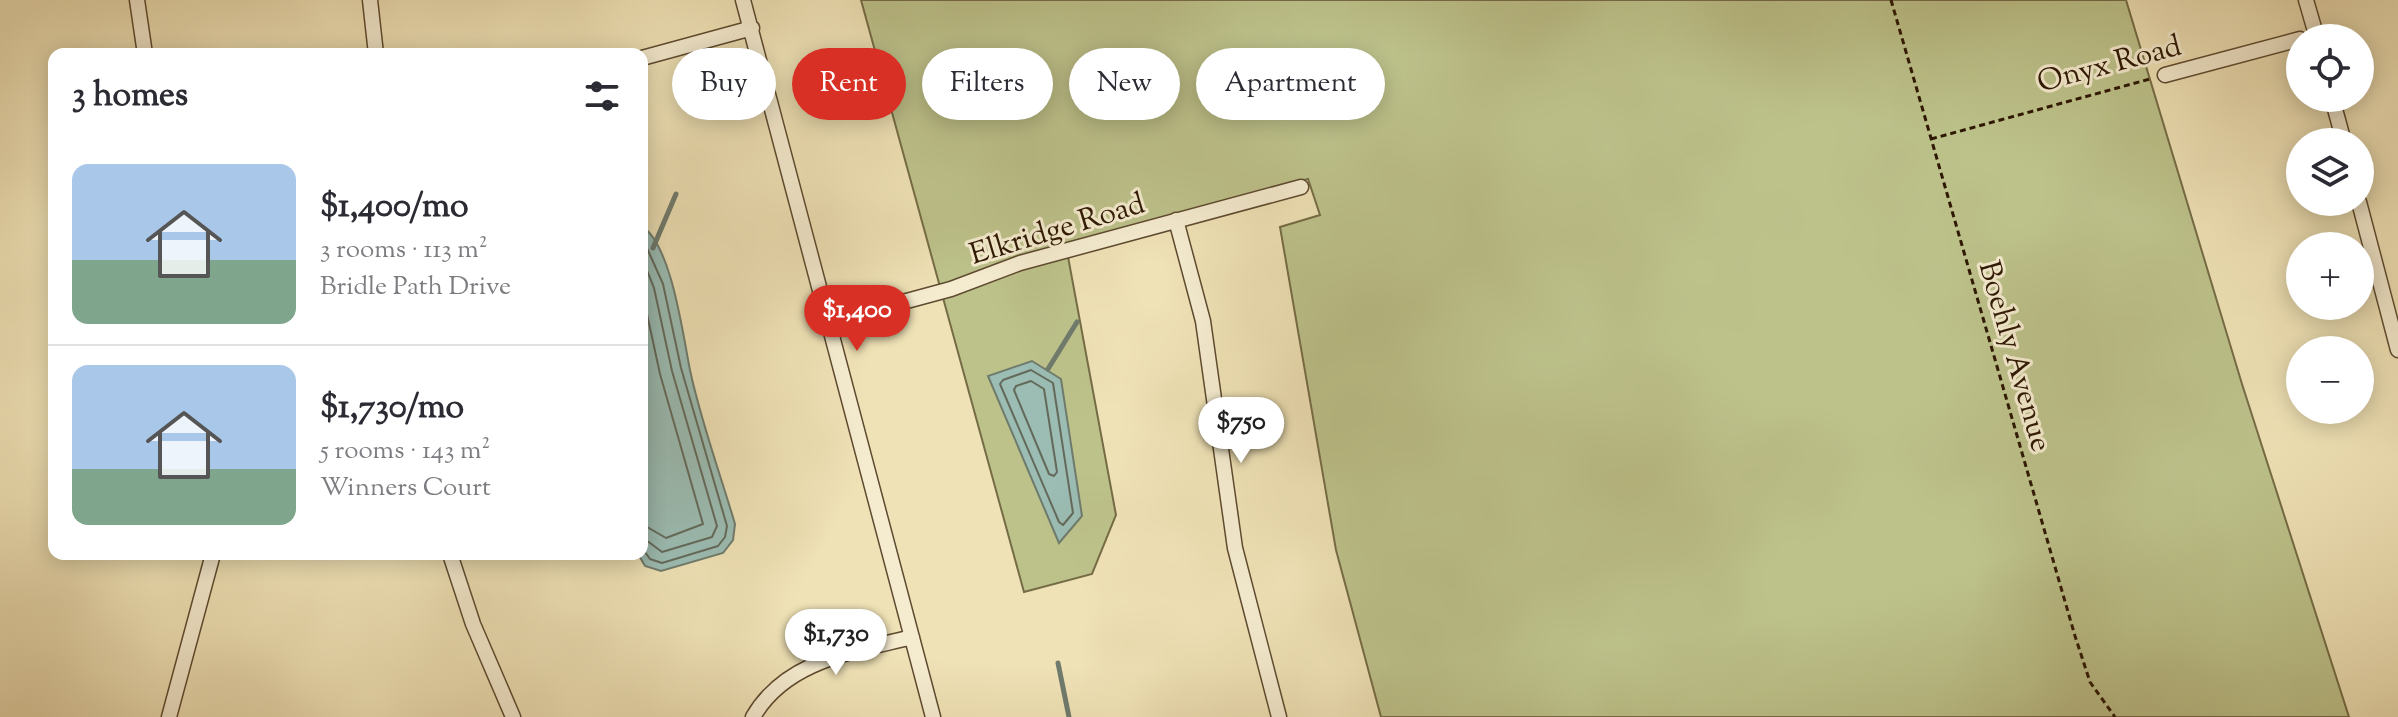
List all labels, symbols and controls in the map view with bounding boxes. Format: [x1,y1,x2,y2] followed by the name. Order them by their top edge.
[2286,24,2374,424] map controls
[2286,24,2374,112] button: locate
[2033,26,2186,105] street label: Onyx Road
[672,48,776,120] chip: Buy
[792,48,906,120] chip: Rent
[922,48,1053,120] chip: Filters
[1069,48,1180,120] chip: New
[1196,48,1385,120] chip: Apartment
[72,72,188,121] text: 3 homes
[580,74,624,118] icon: filters
[2286,128,2374,216] button: layers
[320,183,468,232] text: $1,400/mo
[965,183,1151,277] street label: Elkridge Road
[136,196,232,292] icon: home
[320,232,488,269] text: 3 rooms · 113 m²
[2286,232,2374,320] button: +
[1966,256,2061,457] street label: Boehly Avenue
[320,269,511,306] text: Bridle Path Drive
[792,285,922,353] pin: $1,400
[822,292,892,329] text: $1,400
[2286,336,2374,424] button: −
[320,384,464,433] text: $1,730/mo
[136,397,232,493] icon: home
[1194,397,1288,465] pin: $750
[1216,404,1266,441] text: $750
[320,433,490,470] text: 5 rooms · 143 m²
[320,470,491,507] text: Winners Court
[771,609,901,677] pin: $1,730
[803,616,869,653] text: $1,730

